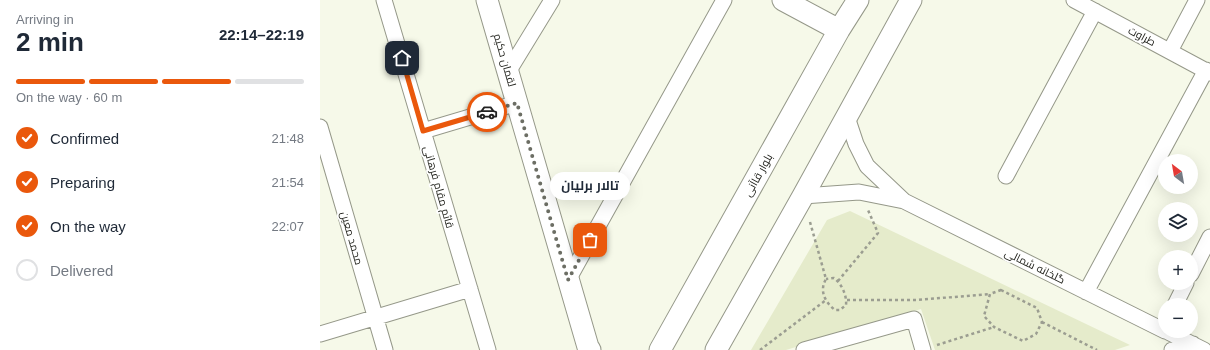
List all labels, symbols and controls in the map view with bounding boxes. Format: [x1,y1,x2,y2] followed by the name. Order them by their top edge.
[16,12,74,27] text: Arriving in
[1126,24,1158,49] street label: طراوت
[219,26,304,43] text: 22:14–22:19
[16,27,84,57] text: 2 min
[490,32,518,89] street label: لقمان حکیم
[385,41,419,75] pin
[391,47,413,69] icon: home
[16,90,122,105] text: On the way · 60 m
[467,92,507,132] courier
[476,101,498,123] icon: car
[16,127,38,149] icon: check
[50,130,119,147] text: Confirmed
[271,131,304,146] text: 21:48
[420,144,456,230] street label: قائم مقام فرهانی
[741,151,776,199] street label: بلوار قاآنی
[1158,154,1198,194] north arrow
[1158,154,1198,338] map controls
[16,171,38,193] icon: check
[550,172,630,200] callout: تالار برلیان
[50,174,115,191] text: Preparing
[271,175,304,190] text: 21:54
[561,178,619,193] text: تالار برلیان
[1158,202,1198,242] button: layers
[338,210,365,266] street label: محمد معین
[16,215,38,237] icon: check
[50,218,126,235] text: On the way
[271,219,304,234] text: 22:07
[573,223,607,257] pin
[579,229,601,251] icon: bag
[1002,246,1067,287] street label: گلخانه شمالی
[1158,250,1198,290] button: +
[50,262,113,279] text: Delivered
[1158,298,1198,338] button: −

